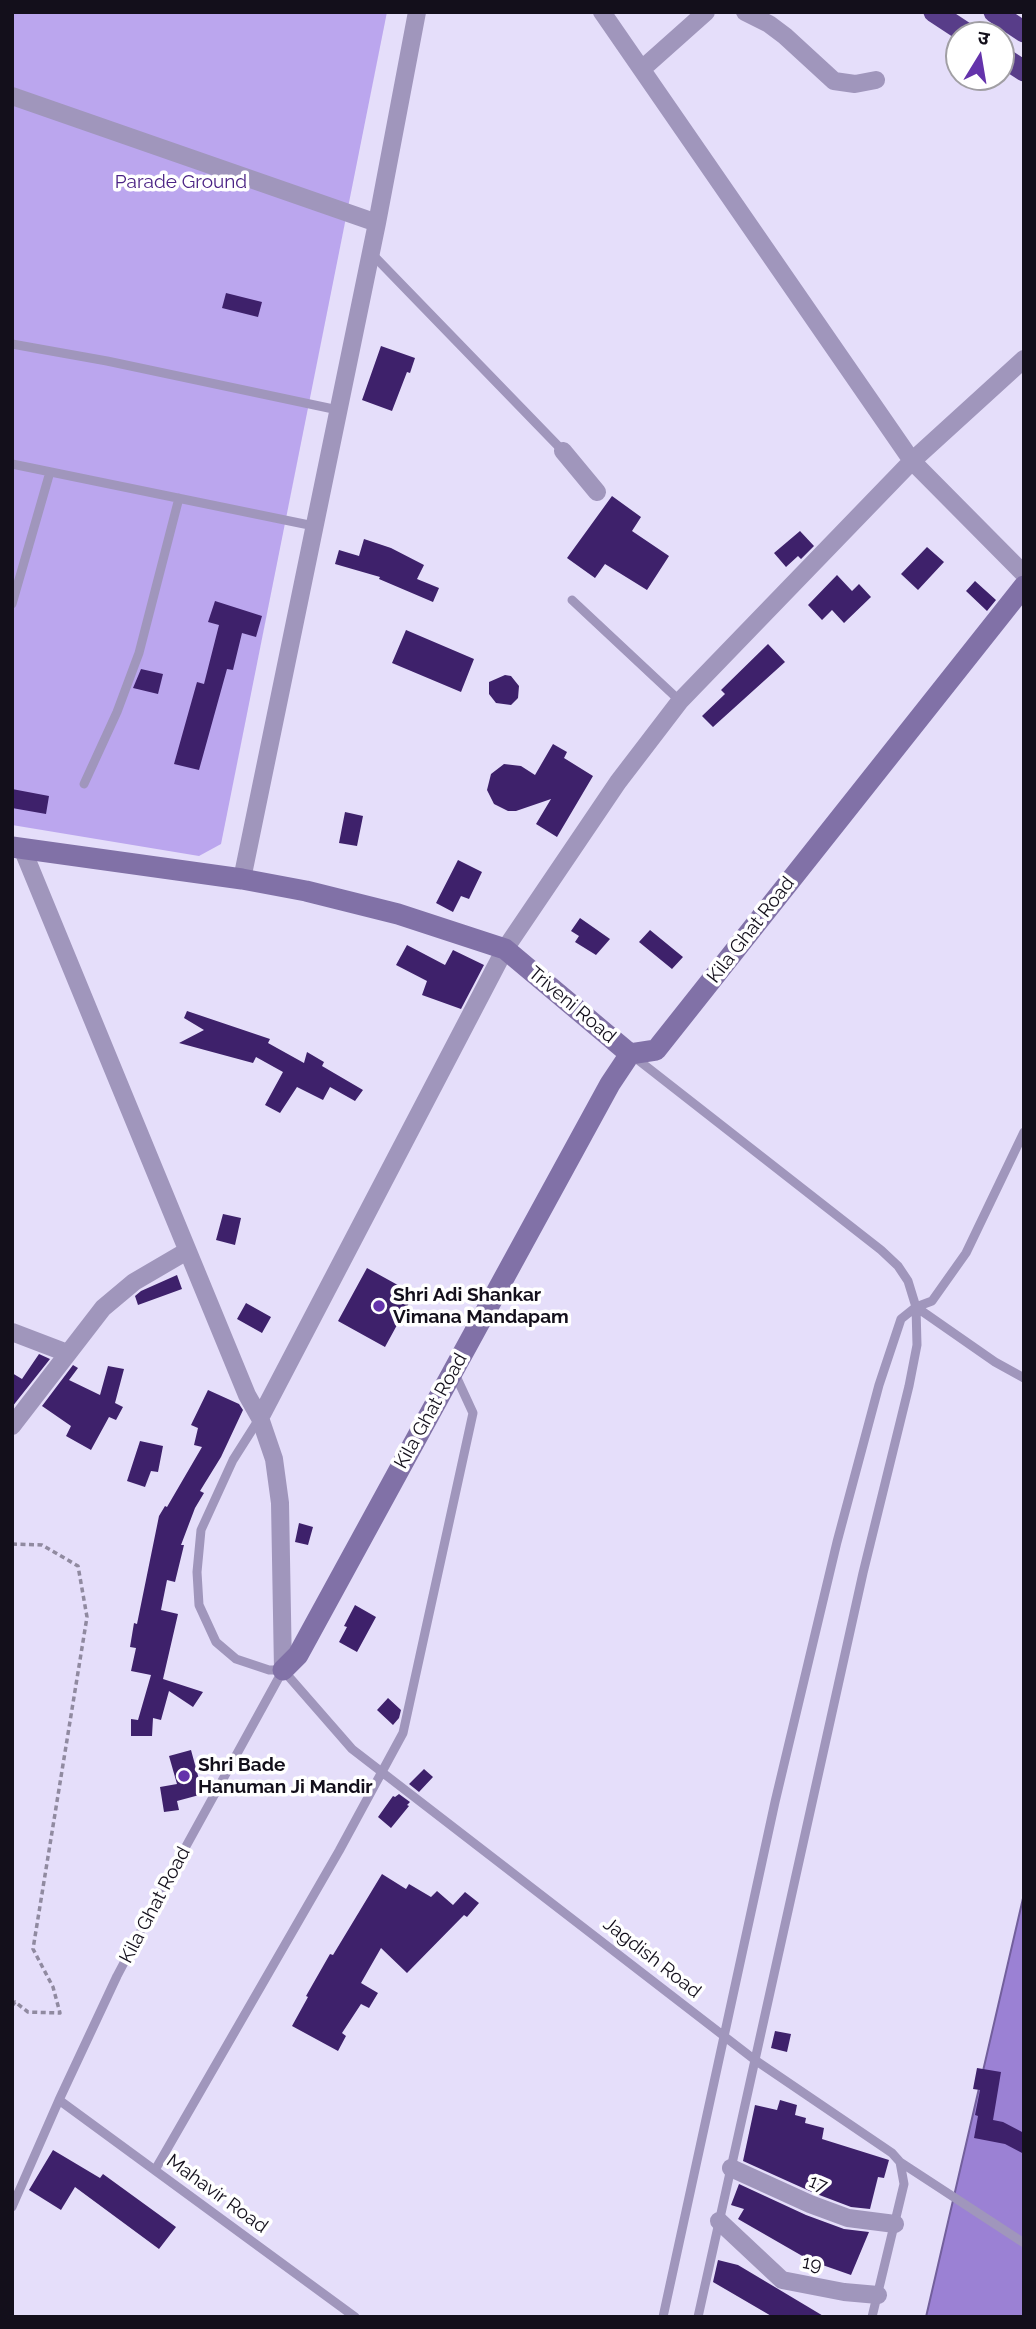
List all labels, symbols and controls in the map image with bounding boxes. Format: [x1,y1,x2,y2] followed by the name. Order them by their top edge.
[945,21,1015,91] north arrow
[976,25,991,49] text: उ
[115,171,247,193] park label: Parade Ground
[702,872,800,988] street label: Kila Ghat Road
[524,962,620,1048] street label: Triveni Road
[393,1284,569,1328] place label: Shri Adi Shankar Vimana Mandapam
[371,1298,387,1314] marker: Shri Adi Shankar Vimana Mandapam
[390,1349,472,1473] street label: Kila Ghat Road
[198,1754,373,1798] place label: Shri Bade Hanuman Ji Mandir
[176,1768,192,1784] marker: Shri Bade Hanuman Ji Mandir
[115,1843,195,1967] street label: Kila Ghat Road
[599,1913,705,2003] street label: Jagdish Road
[162,2150,272,2238] street label: Mahavir Road
[805,2170,831,2198] street label: 17
[800,2251,824,2277] street label: 19

